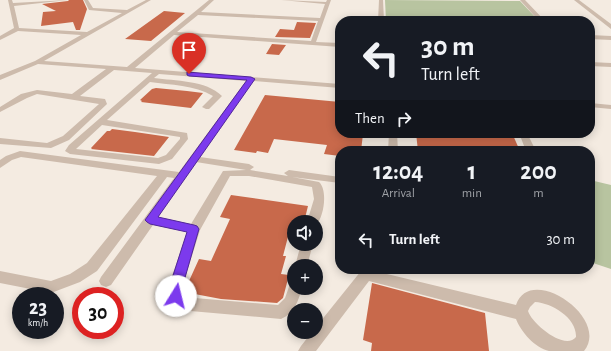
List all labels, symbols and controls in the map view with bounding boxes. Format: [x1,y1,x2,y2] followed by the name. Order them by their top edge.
[355,32,407,84] icon: left
[172,33,206,74] pin
[421,33,474,61] text: 30 m
[178,39,200,61] icon: arrive
[421,66,480,84] text: Turn left
[393,108,415,130] icon: right
[355,111,385,126] text: Then
[373,160,423,184] text: 12:04
[468,160,476,184] text: 1
[520,160,557,184] text: 200
[382,187,415,200] text: Arrival
[462,187,482,200] text: min
[533,187,544,200] text: m
[287,215,323,339] map controls
[287,215,323,251] button: sound
[355,229,377,251] icon: left
[389,232,440,247] text: Turn left
[546,232,575,247] text: 30 m
[287,259,323,295] button: +
[155,275,197,317] position arrow
[72,287,124,339] speed limit sign: 30
[29,298,47,318] text: 23
[287,303,323,339] button: −
[28,318,48,328] text: km/h

